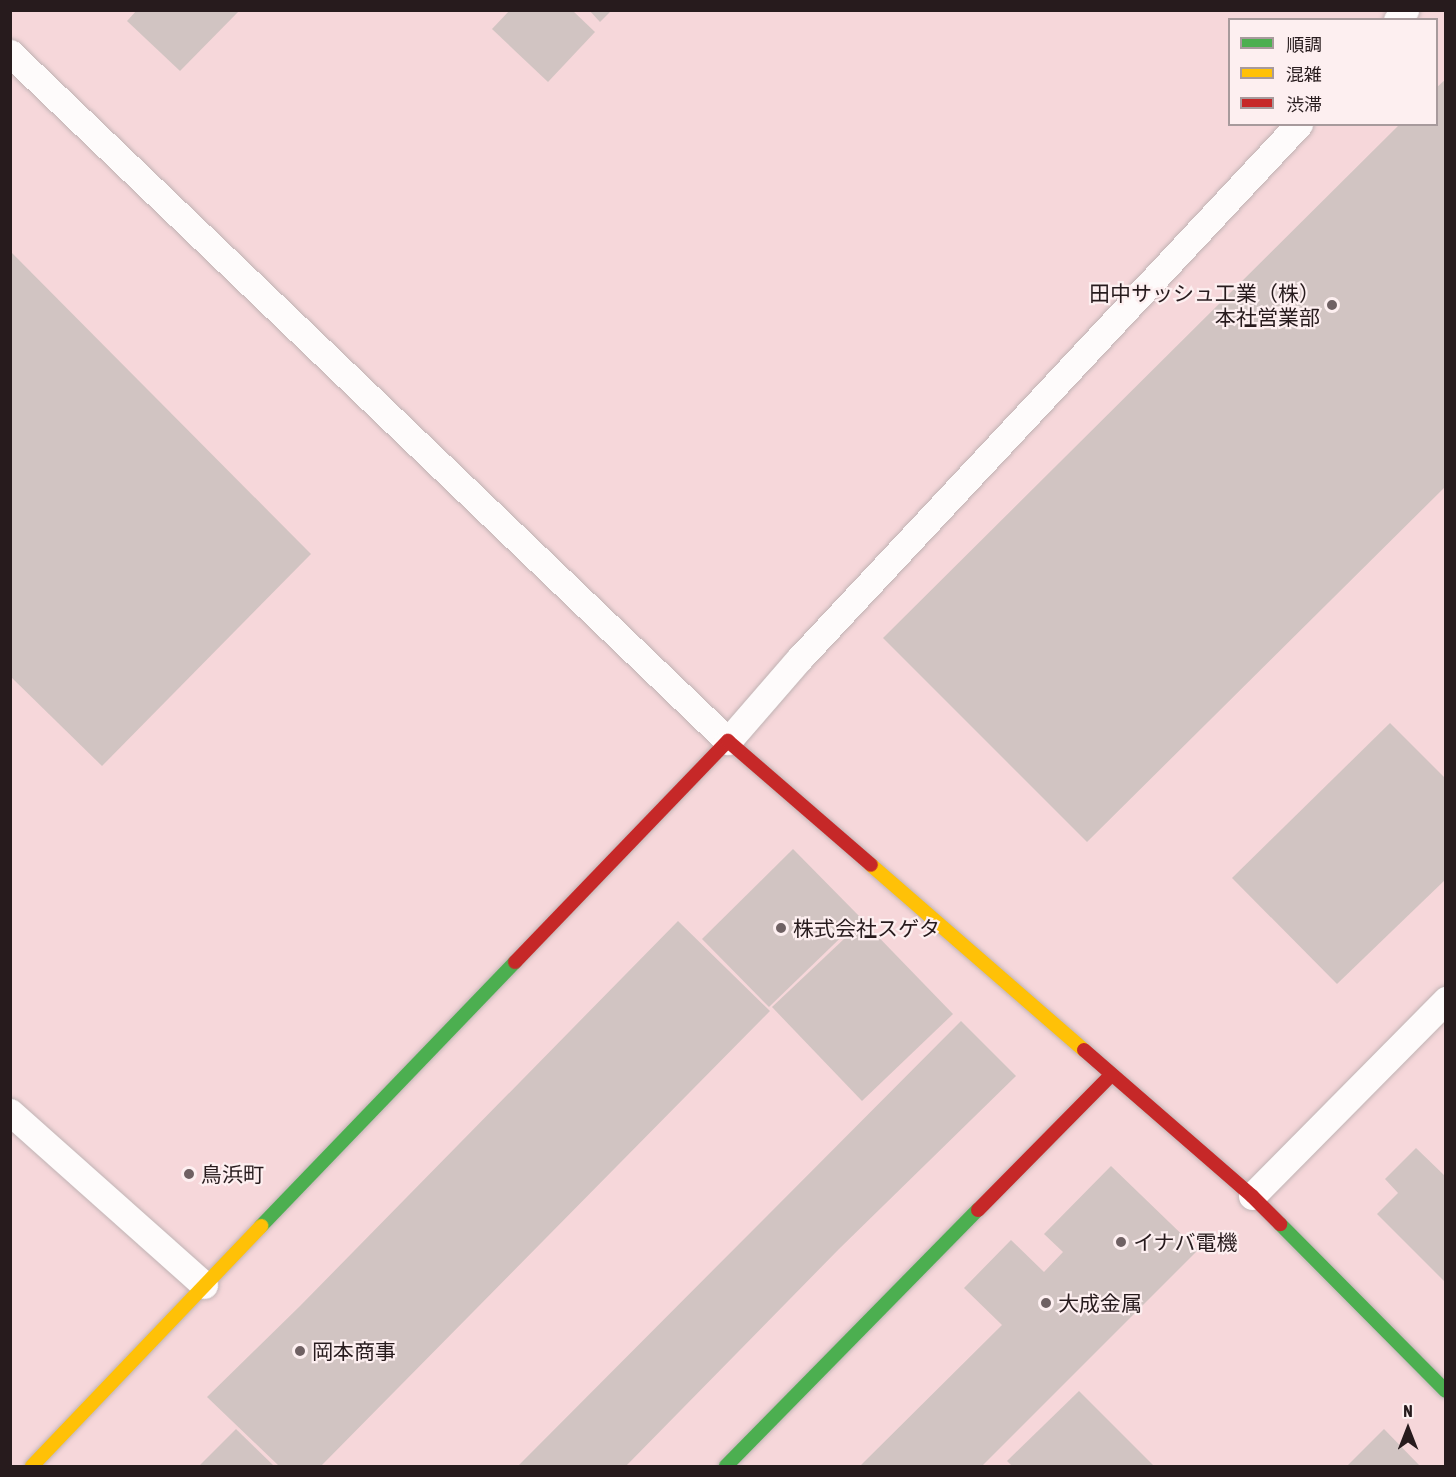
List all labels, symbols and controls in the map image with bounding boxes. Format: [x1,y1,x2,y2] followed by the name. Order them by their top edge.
[1228,18,1438,126] legend
[1286,34,1322,55] text: 順調
[1286,64,1322,85] text: 混雑
[1286,94,1322,115] text: 渋滞
[1089,280,1320,330] place label: 田中サッシュ工業（株） 本社営業部
[1325,298,1339,312] marker: 田中サッシュ工業（株） 本社営業部
[793,915,940,941] place label: 株式会社スゲタ
[774,921,788,935] marker: 株式会社スゲタ
[201,1161,264,1187] place label: 鳥浜町
[182,1167,196,1181] marker: 鳥浜町
[1133,1229,1238,1255] place label: イナバ電機
[1114,1235,1128,1249] marker: イナバ電機
[1058,1290,1142,1316] place label: 大成金属
[1039,1296,1053,1310] marker: 大成金属
[312,1338,396,1364] place label: 岡本商事
[293,1344,307,1358] marker: 岡本商事
[1378,1399,1438,1459] north arrow
[1403,1402,1413,1420] text: N

